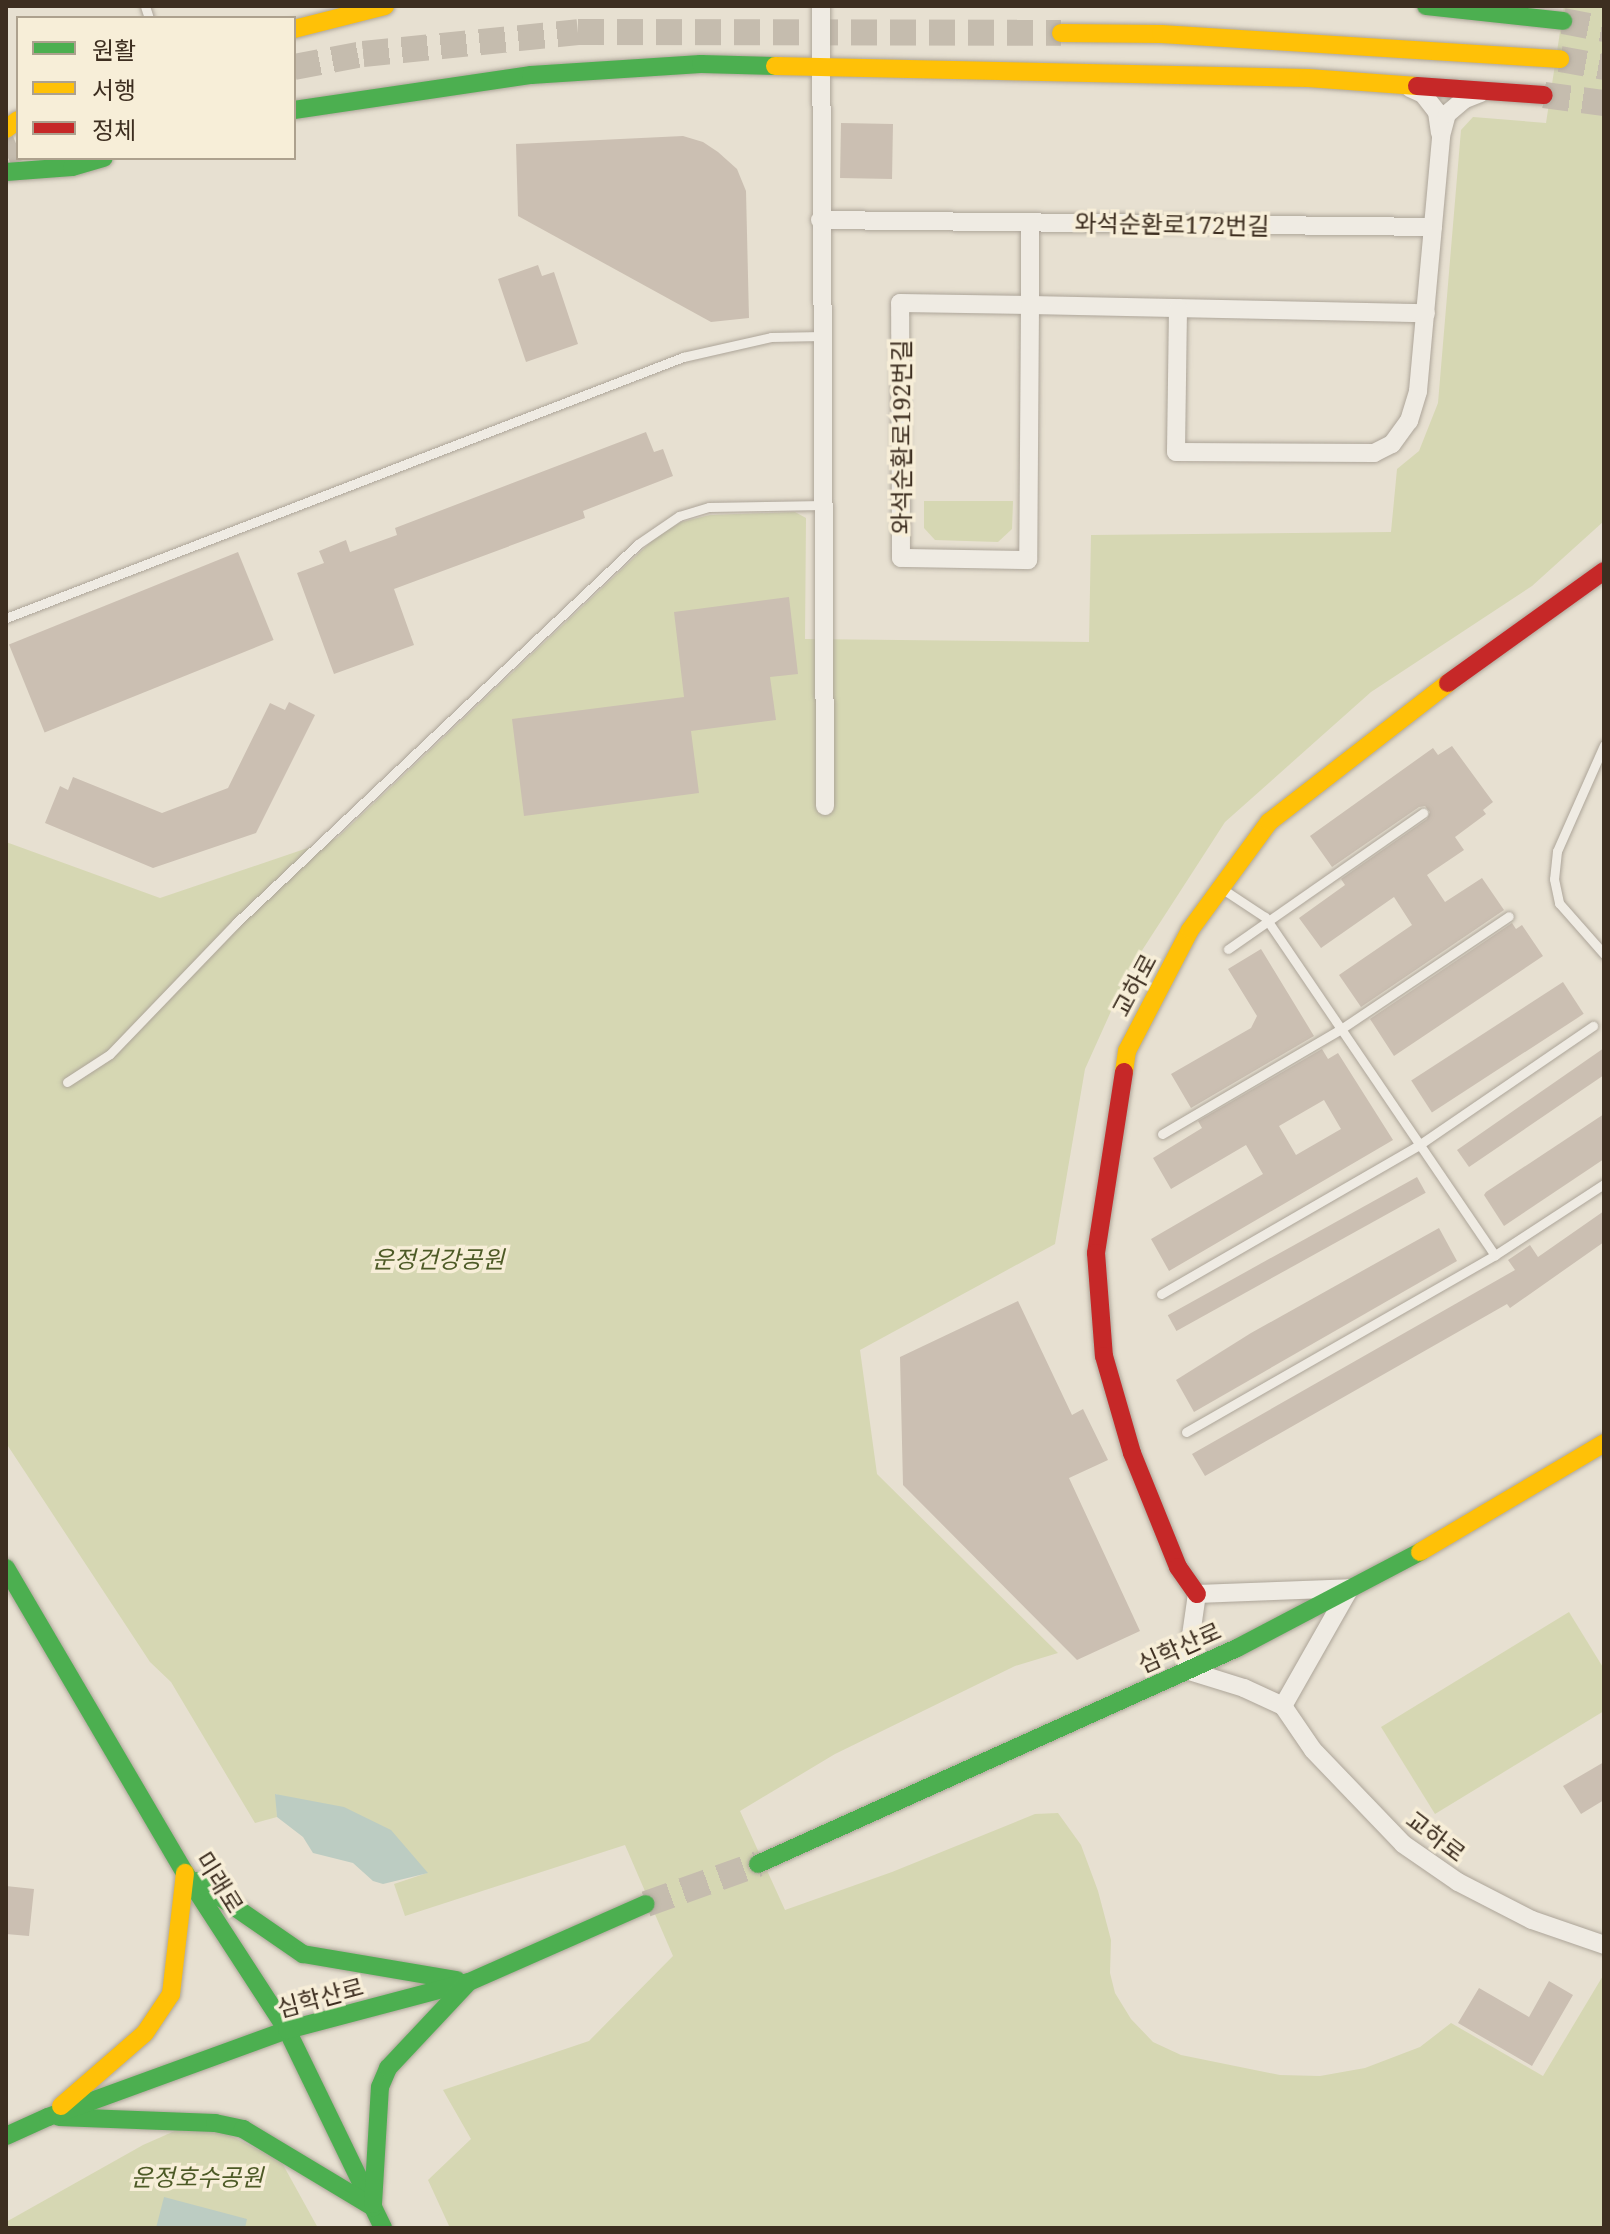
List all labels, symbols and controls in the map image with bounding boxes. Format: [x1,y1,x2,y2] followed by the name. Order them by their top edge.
[16,16,296,160] legend
[92,33,136,66] text: 원활
[92,73,136,106] text: 서행
[92,113,136,146] text: 정체
[1074,208,1270,240] street label: 와석순환로172번길
[887,340,915,534] street label: 와석순환로192번길
[1106,949,1162,1021] street label: 교하로
[372,1245,504,1273] park label: 운정건강공원
[1133,1616,1225,1678] street label: 심학산로
[1401,1805,1471,1867] street label: 교하로
[190,1846,250,1918] street label: 미래로
[274,1972,366,2022] street label: 심학산로
[131,2163,263,2191] park label: 운정호수공원

